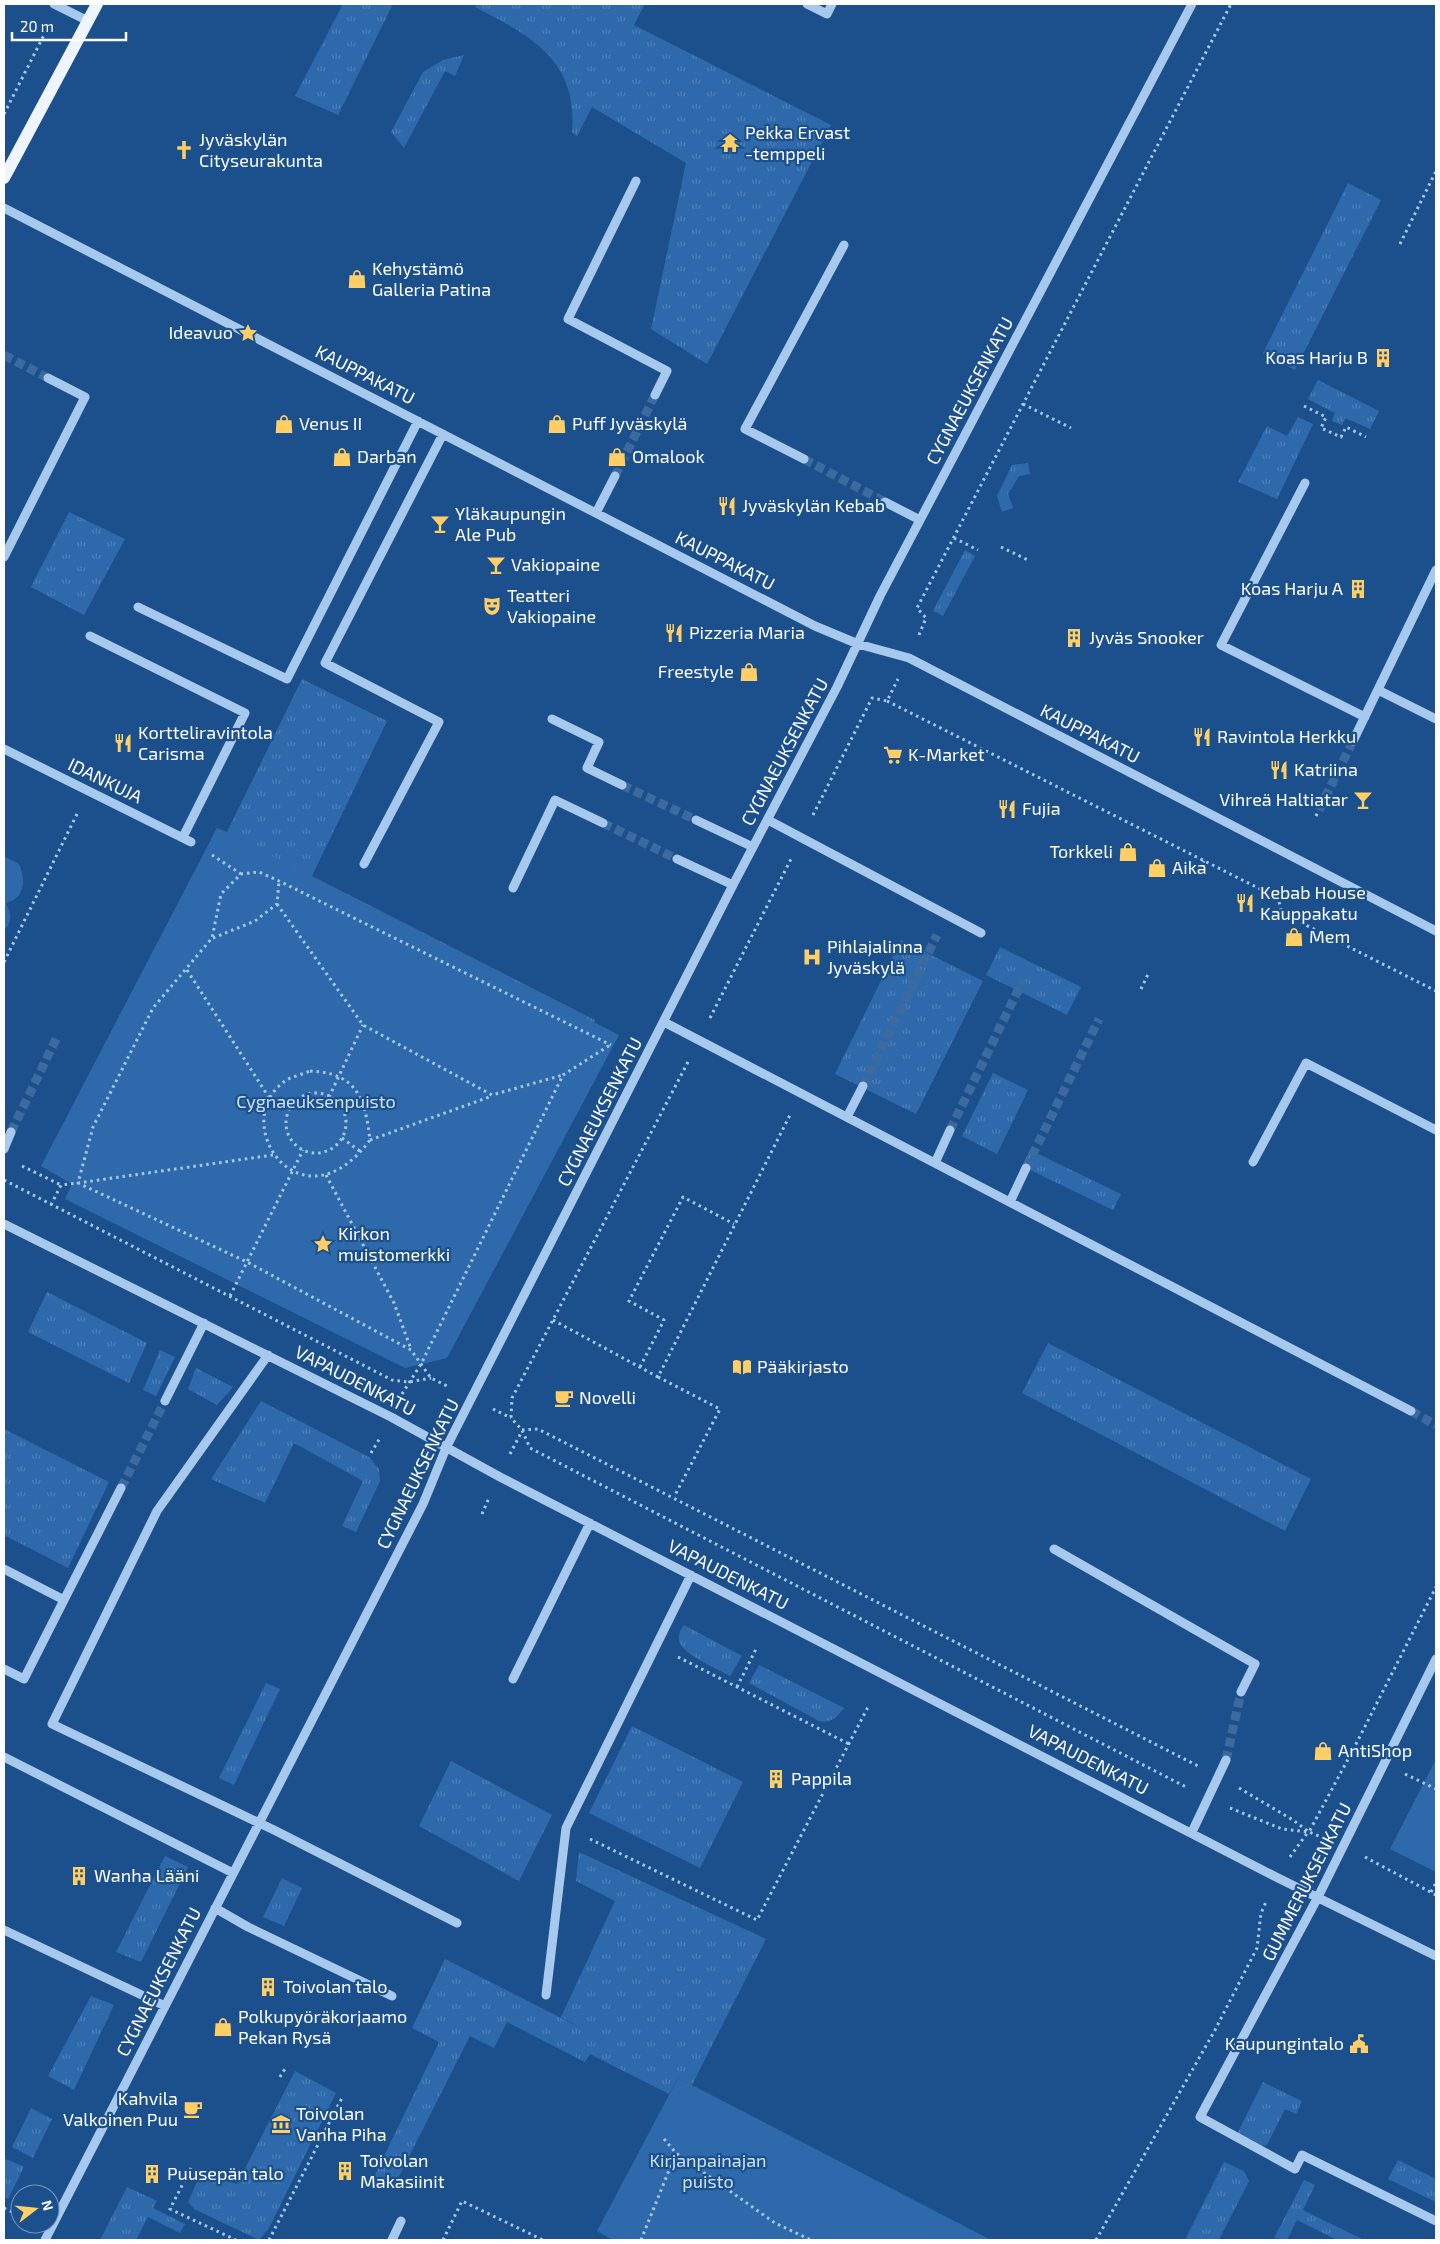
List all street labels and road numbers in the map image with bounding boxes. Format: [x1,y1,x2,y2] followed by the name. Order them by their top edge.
[921,313,1017,468] street label: CYGNAEUKSENKATU
[312,340,419,409] street label: KAUPPAKATU
[672,526,779,595] street label: KAUPPAKATU
[736,674,832,829] street label: CYGNAEUKSENKATU
[1037,699,1144,768] street label: KAUPPAKATU
[65,753,147,808] street label: IDANKUJA
[552,1033,646,1190] street label: CYGNAEUKSENKATU
[291,1340,420,1420] street label: VAPAUDENKATU
[371,1395,463,1552] street label: CYGNAEUKSENKATU
[664,1534,793,1614] street label: VAPAUDENKATU
[1024,1719,1153,1799] street label: VAPAUDENKATU
[1257,1799,1356,1964] street label: GUMMERUKSENKATU
[111,1903,205,2060] street label: CYGNAEUKSENKATU

